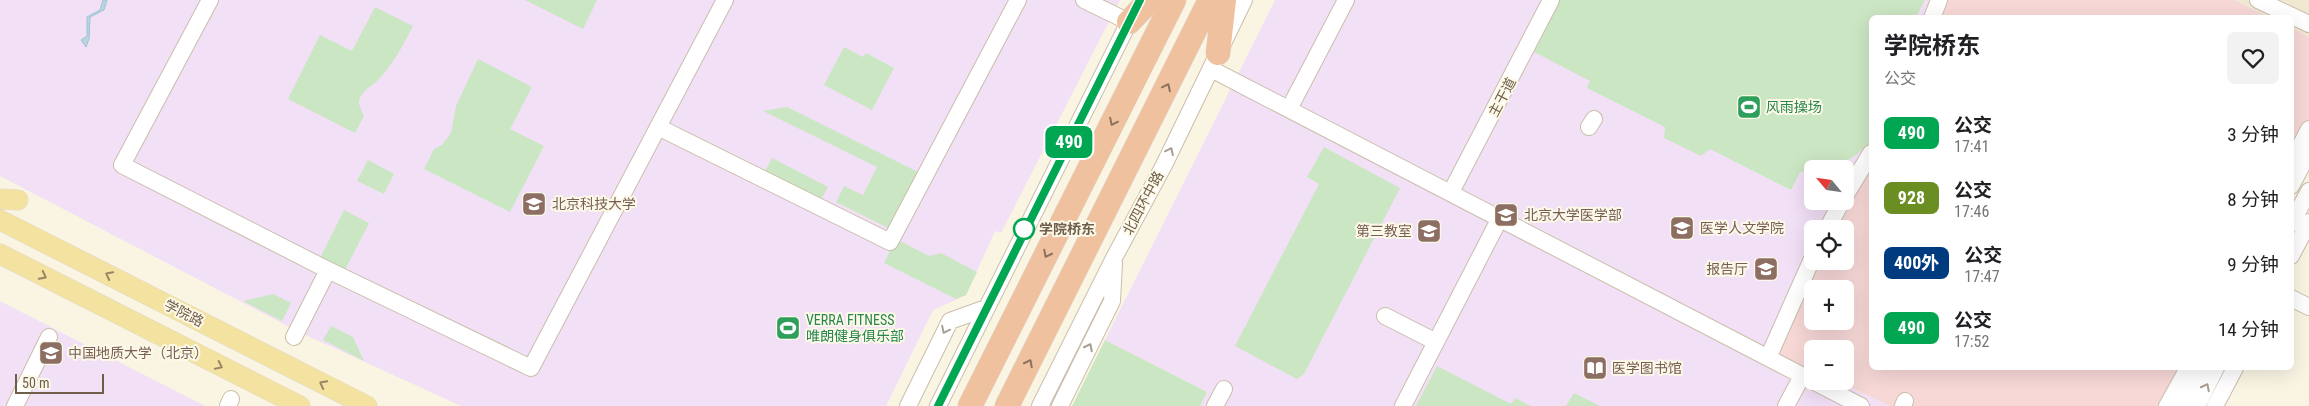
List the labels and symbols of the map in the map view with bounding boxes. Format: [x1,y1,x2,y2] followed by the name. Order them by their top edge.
[1485,75,1519,119] street label: 主干道
[1161,83,1172,92] one-way arrow
[1736,94,1762,120] sports icon: 风雨操场
[1766,99,1822,115] place label: 风雨操场
[1109,117,1120,126] one-way arrow
[1040,126,1098,158] line badge: 490
[1164,147,1175,156] one-way arrow
[1804,160,1854,210] north arrow
[1120,168,1166,238] street label: 北四环中路
[521,191,547,217] school or university icon: 北京科技大学
[552,196,636,212] place label: 北京科技大学
[1493,202,1519,228] school or university icon: 北京大学医学部
[1524,207,1622,223] place label: 北京大学医学部
[1669,215,1695,241] school or university icon: 医学人文学院
[1013,218,1035,240] marker: 学院桥东
[1416,218,1442,244] school or university icon: 第三教室
[1700,220,1784,236] place label: 医学人文学院
[1039,221,1095,237] place label: 学院桥东
[1356,223,1412,239] place label: 第三教室
[1043,249,1053,258] one-way arrow
[1753,256,1779,282] school or university icon: 报告厅
[1706,261,1748,277] place label: 报告厅
[38,270,47,280] one-way arrow
[105,271,114,281] one-way arrow
[162,296,206,330] street label: 学院路
[806,312,904,344] place label: VERRA FITNESS 唯朗健身俱乐部
[775,315,801,341] sports icon: VERRA FITNESS 唯朗健身俱乐部
[941,325,952,334] one-way arrow
[38,340,64,366] school or university icon: 中国地质大学（北京）
[1083,343,1093,352] one-way arrow
[68,345,208,361] place label: 中国地质大学（北京）
[1582,355,1608,381] library icon: 医学图书馆
[1023,359,1033,368] one-way arrow
[214,360,223,370] one-way arrow
[1612,360,1682,376] place label: 医学图书馆
[15,371,104,394] scale bar
[320,380,329,390] one-way arrow
[2200,383,2210,392] one-way arrow

